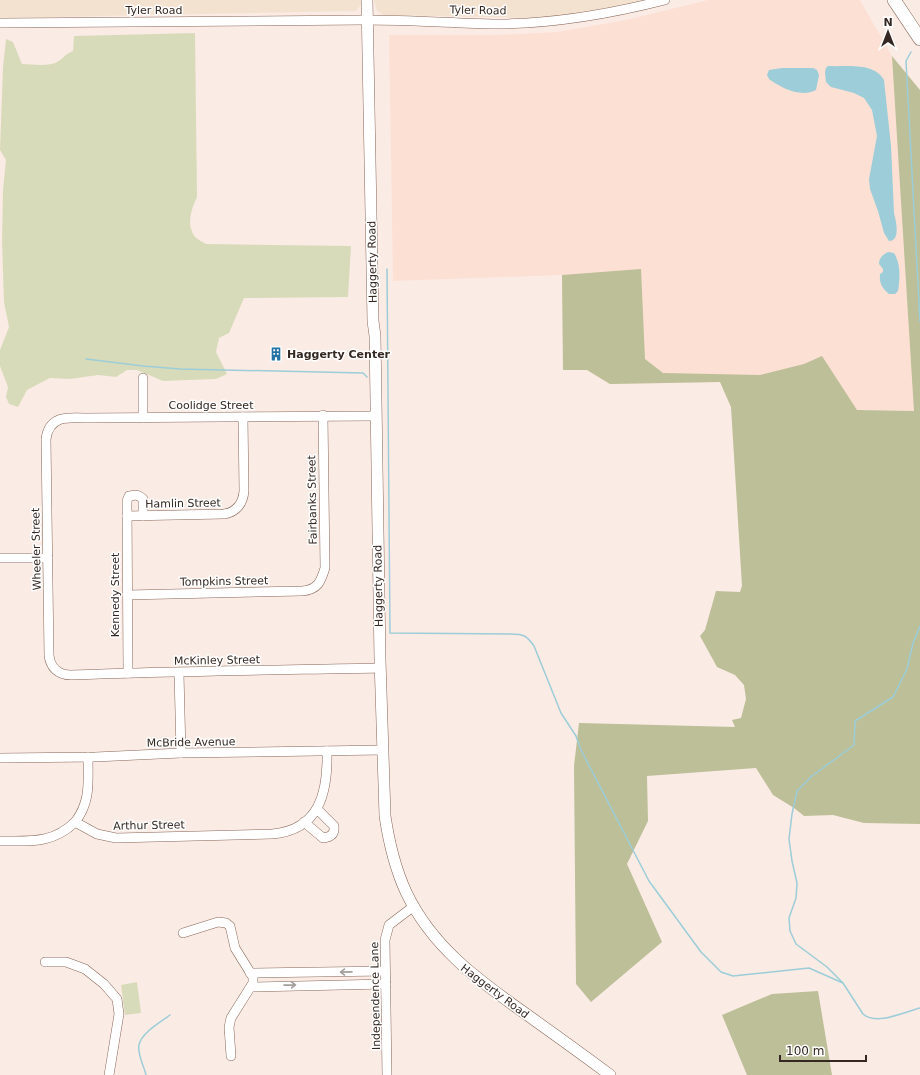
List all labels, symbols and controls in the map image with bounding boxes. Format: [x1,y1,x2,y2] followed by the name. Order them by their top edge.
[448,3,507,17] street label: Tyler Road
[125,4,182,17] street label: Tyler Road
[868,12,908,52] north arrow
[883,16,893,29] text: N
[365,221,380,303] street label: Haggerty Road
[268,346,284,362] building icon: Haggerty Center
[287,348,391,361] place label: Haggerty Center
[169,399,254,412] street label: Coolidge Street
[305,455,320,545] street label: Fairbanks Street
[145,496,222,511] street label: Hamlin Street
[29,507,44,590] street label: Wheeler Street
[371,545,386,627] street label: Haggerty Road
[109,552,122,637] street label: Kennedy Street
[179,574,269,589] street label: Tompkins Street
[174,653,261,668] street label: McKinley Street
[147,735,236,750] street label: McBride Avenue
[113,818,186,833] street label: Arthur Street
[368,941,383,1050] street label: Independence Lane
[458,961,531,1021] street label: Haggerty Road
[340,968,353,976] one-way arrow
[283,982,296,989] one-way arrow
[780,1037,866,1063] scale bar
[786,1044,824,1058] text: 100 m

